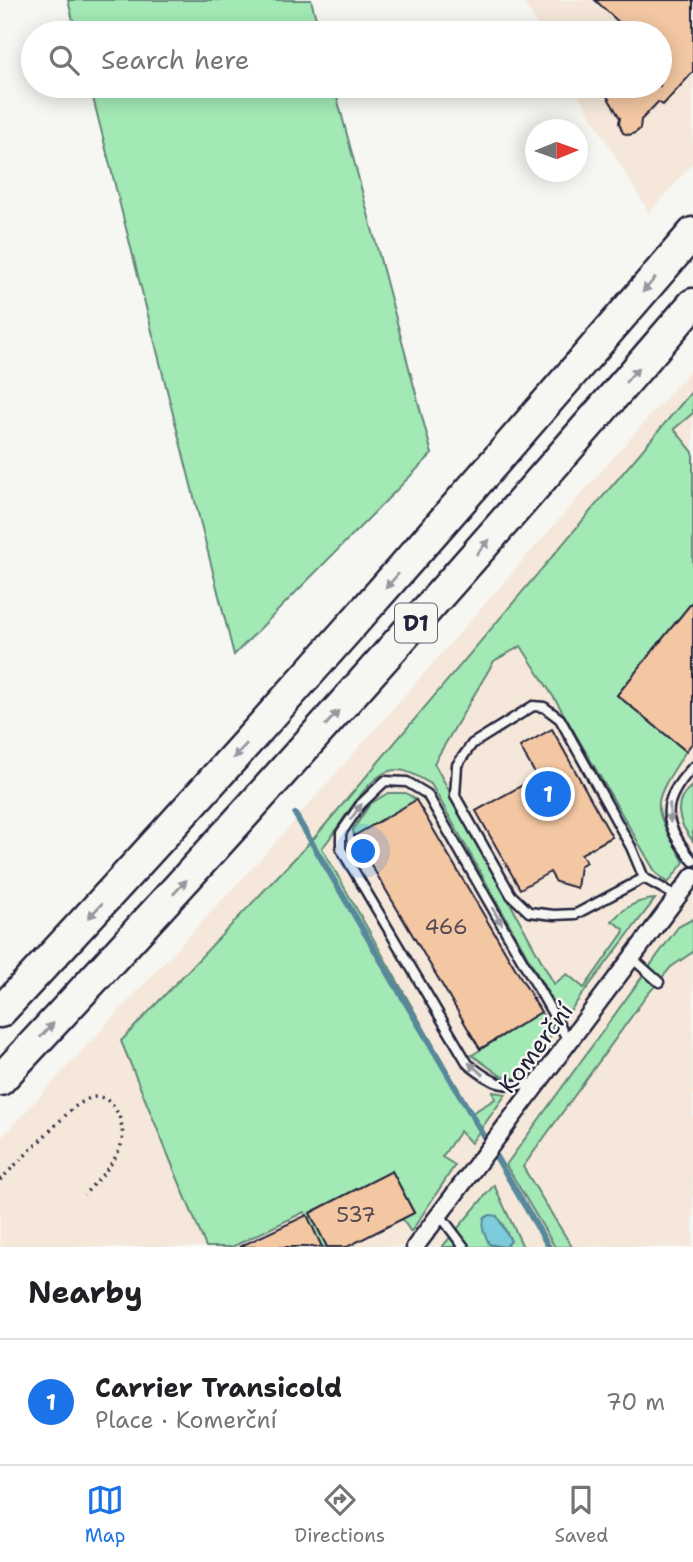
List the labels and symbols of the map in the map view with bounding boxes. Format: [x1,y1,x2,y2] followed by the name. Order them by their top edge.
[525,119,588,182] north arrow
[641,276,656,294] one-way arrow
[624,366,640,384] one-way arrow
[475,538,491,556] one-way arrow
[384,572,400,590] one-way arrow
[395,604,437,642] road number: D1
[324,710,340,727] one-way arrow
[233,742,249,759] one-way arrow
[525,768,571,820] pin: 1
[349,803,363,821] one-way arrow
[665,803,676,825] one-way arrow
[346,834,380,868] your location
[172,878,188,896] one-way arrow
[87,902,103,919] one-way arrow
[491,906,503,925] one-way arrow
[424,913,468,941] house number: 466
[491,996,581,1100] street label: Komerční
[38,1022,55,1039] one-way arrow
[467,1062,484,1077] one-way arrow
[336,1201,376,1229] house number: 537

